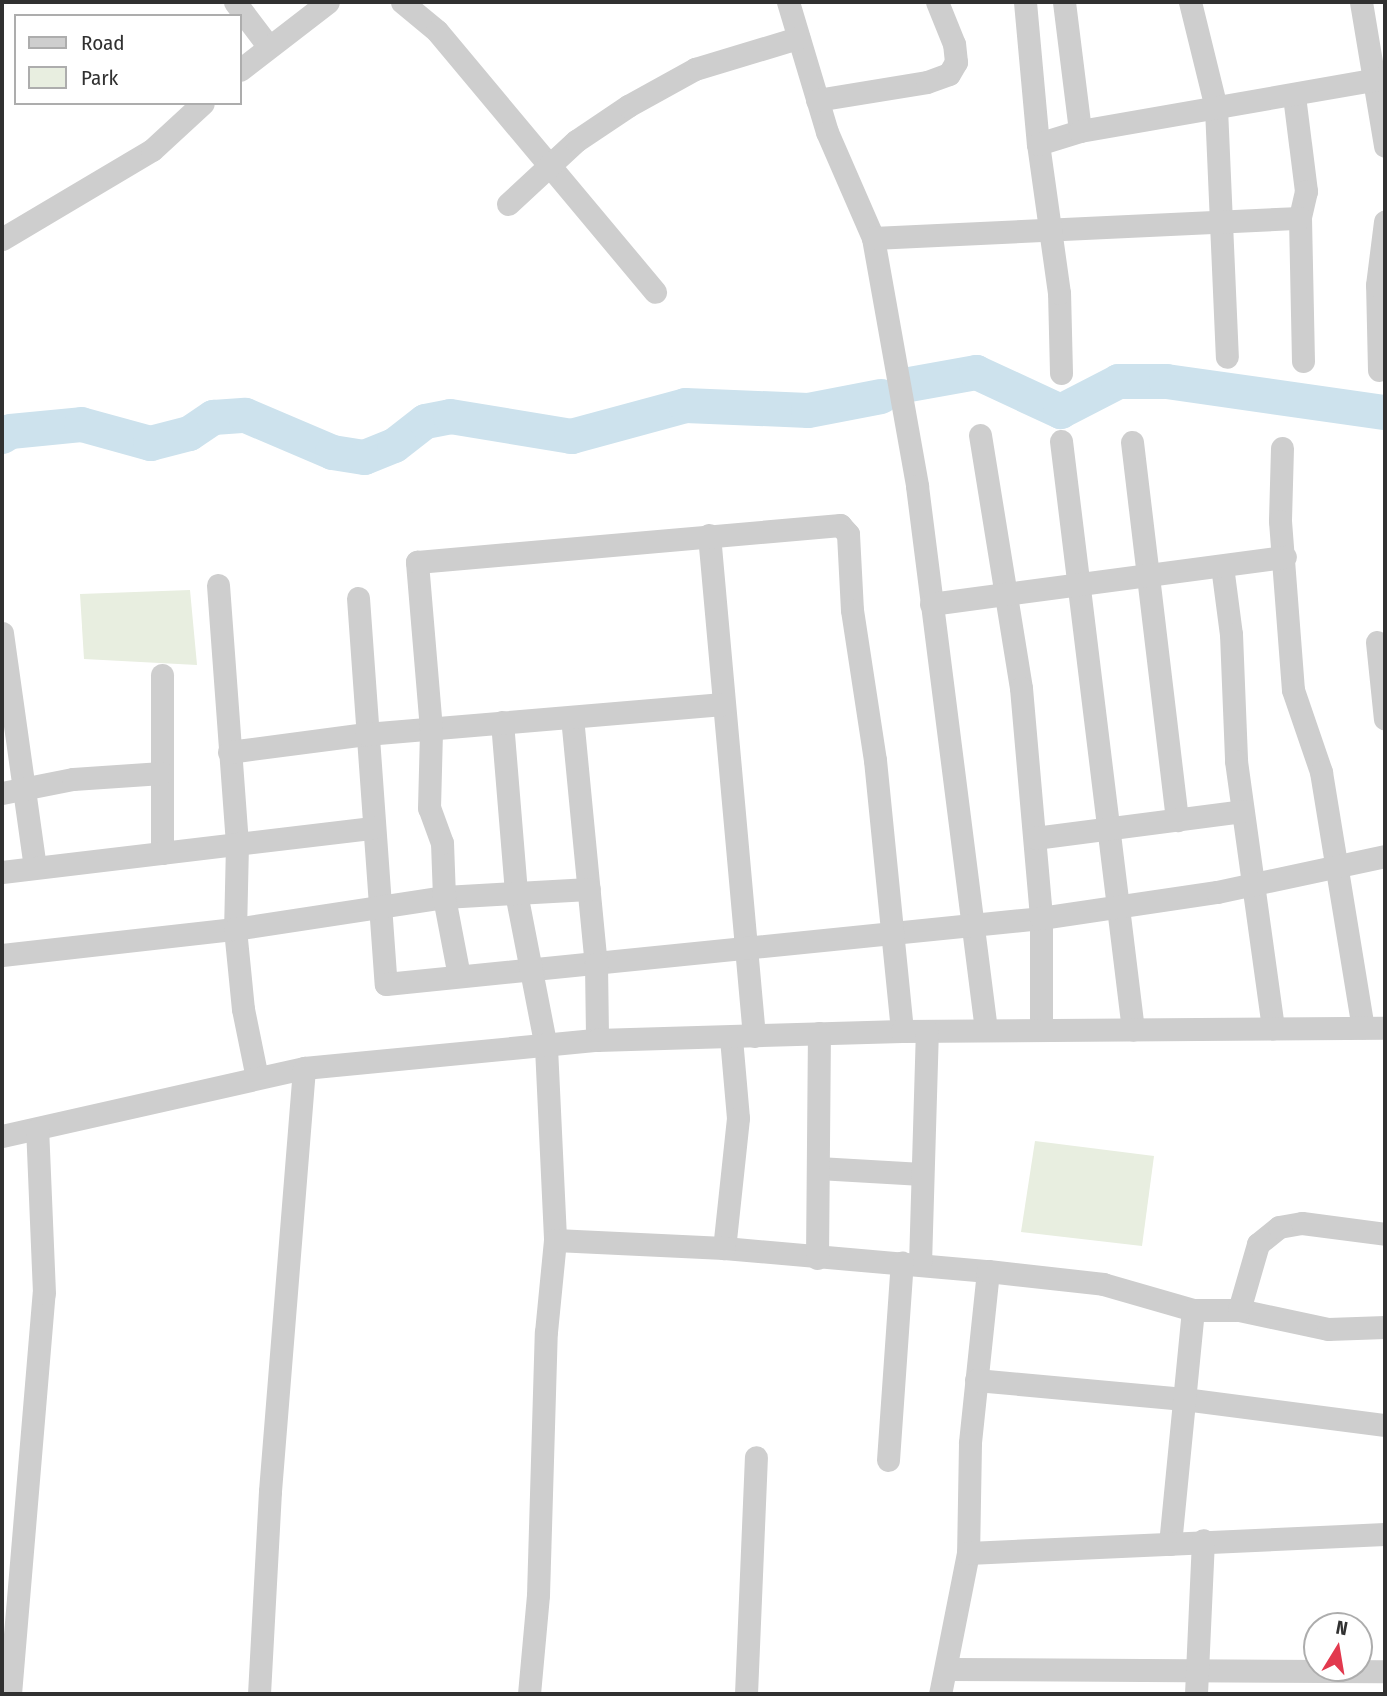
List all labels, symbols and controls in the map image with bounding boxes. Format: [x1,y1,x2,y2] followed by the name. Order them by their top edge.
[14,14,242,105] legend
[81,30,125,56] text: Road
[81,65,118,91] text: Park
[1303,1612,1373,1682] north arrow
[1334,1615,1349,1640] text: N

